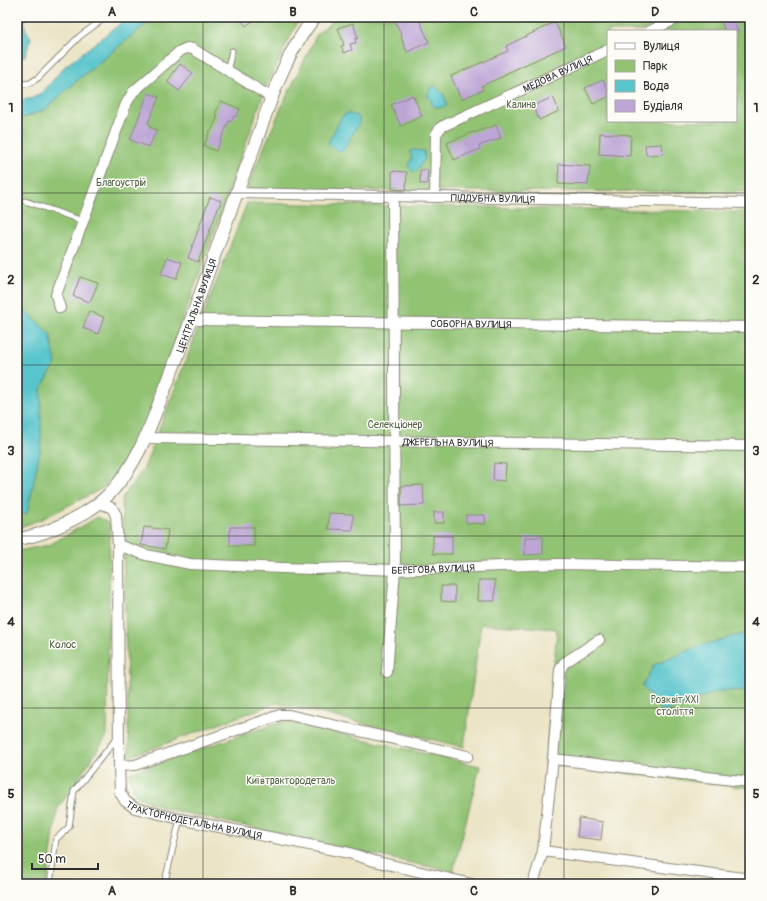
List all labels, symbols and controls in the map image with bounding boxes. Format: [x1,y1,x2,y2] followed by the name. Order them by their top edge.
[108,4,117,20] text: A
[289,4,297,20] text: B
[470,4,478,20] text: C
[651,4,659,20] text: D
[607,30,737,122] legend
[643,39,680,54] text: Вулиця
[521,53,595,95] street label: МЕДОВА ВУЛИЦЯ
[643,59,668,74] text: Парк
[643,79,669,94] text: Вода
[506,99,536,111] park label: Калина
[643,99,683,114] text: Будівля
[8,100,14,116] text: 1
[753,100,759,116] text: 1
[96,177,146,189] park label: Благоустрій
[451,192,535,206] street label: ПІДДУБНА ВУЛИЦЯ
[174,257,220,354] street label: ЦЕНТРАЛЬНА ВУЛИЦЯ
[7,272,15,288] text: 2
[752,272,760,288] text: 2
[430,318,512,331] street label: СОБОРНА ВУЛИЦЯ
[368,419,423,431] park label: Селекціонер
[401,436,494,450] street label: ДЖЕРЕЛЬНА ВУЛИЦЯ
[7,443,15,459] text: 3
[752,443,760,459] text: 3
[391,562,475,577] street label: БЕРЕГОВА ВУЛИЦЯ
[7,614,15,630] text: 4
[752,614,760,630] text: 4
[50,639,76,651] park label: Колос
[651,694,699,718] park label: Розквіт XXI століття
[247,775,336,787] park label: Київтрактородеталь
[7,786,15,802] text: 5
[752,786,760,802] text: 5
[123,799,263,842] street label: ТРАКТОРНОДЕТАЛЬНА ВУЛИЦЯ
[32,845,98,871] scale bar
[38,852,66,867] text: 50 m
[108,883,117,899] text: A
[289,883,297,899] text: B
[470,883,478,899] text: C
[651,883,659,899] text: D

